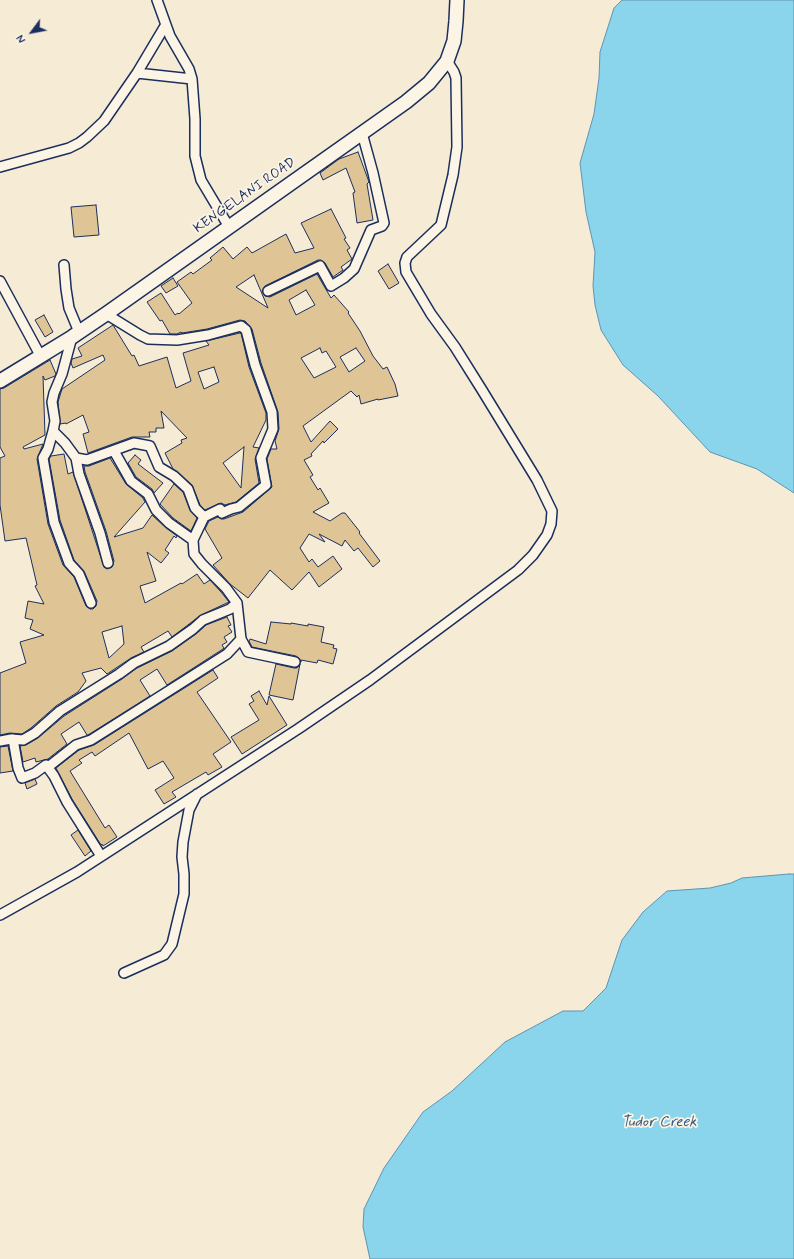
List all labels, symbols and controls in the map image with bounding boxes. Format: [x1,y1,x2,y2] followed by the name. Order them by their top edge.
[12,12,52,52] north arrow
[14,32,30,45] text: N
[191,154,299,238] street label: KENGELANI ROAD
[621,1114,697,1132] water label: Tudor Creek

